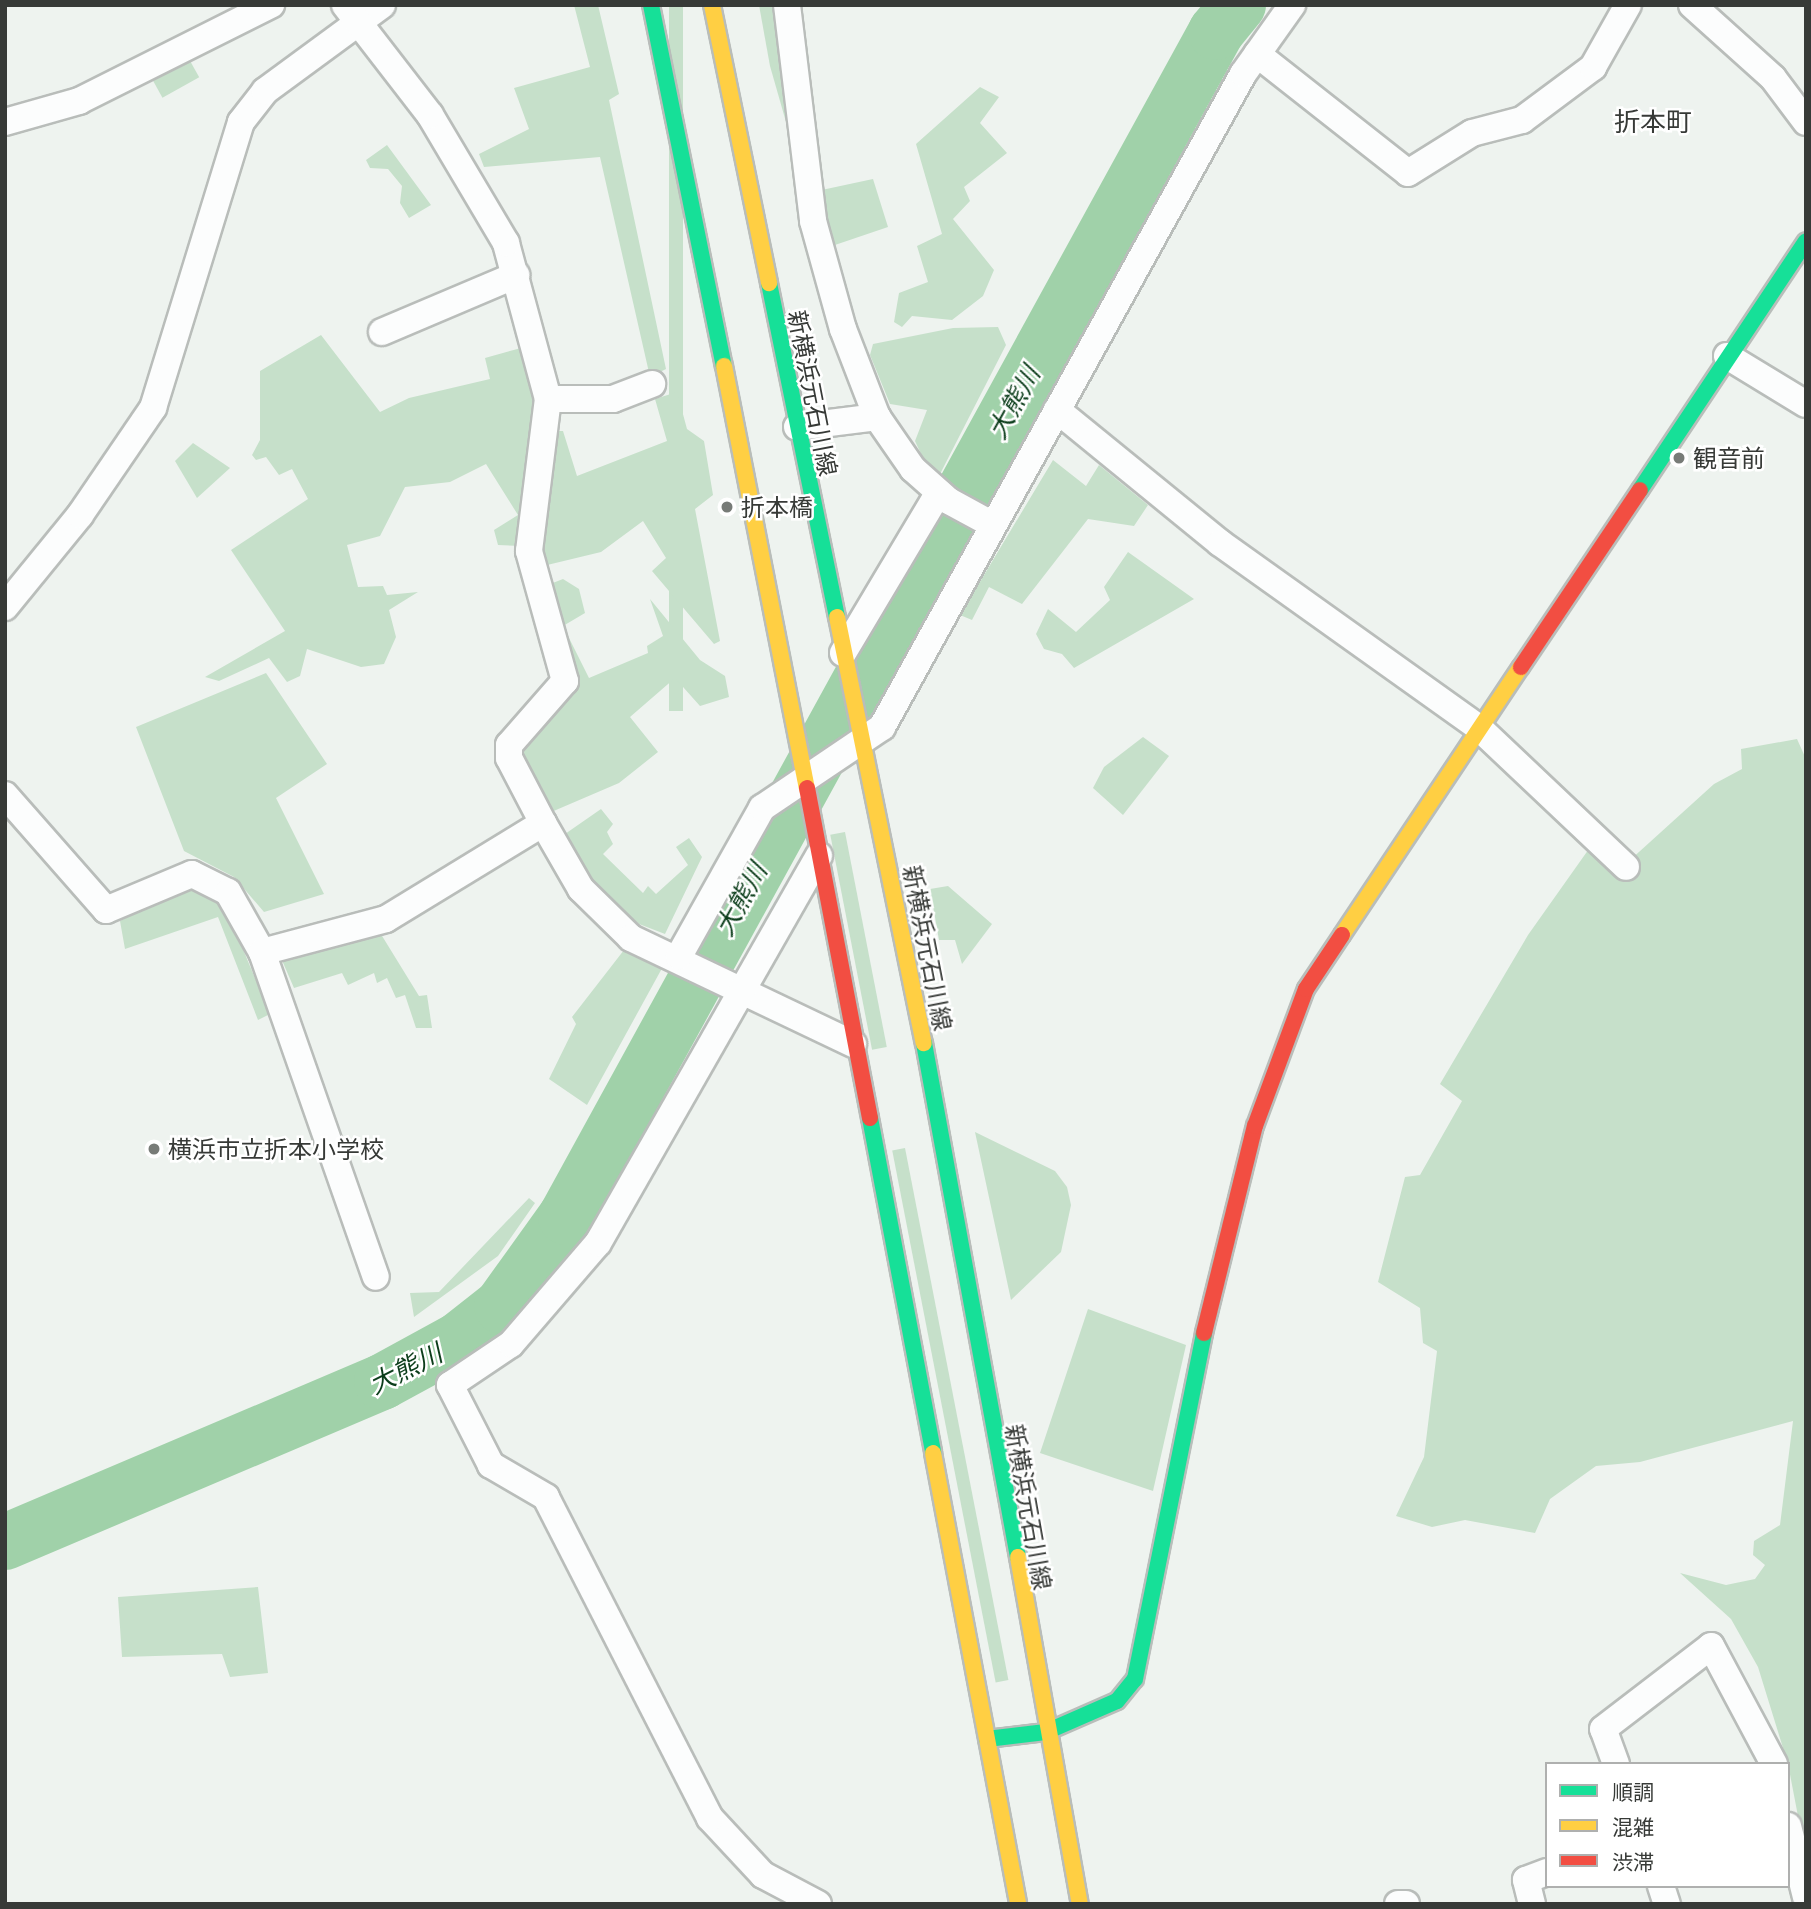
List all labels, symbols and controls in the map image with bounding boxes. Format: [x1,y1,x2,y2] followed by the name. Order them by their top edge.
[1614,105,1692,137] district label: 折本町
[783,308,843,478] street label: 新横浜元石川線
[980,360,1046,444] water label: 大熊川
[1693,444,1765,472] place label: 観音前
[1671,450,1687,466] marker: 観音前
[741,493,813,521] place label: 折本橋
[719,499,735,515] marker: 折本橋
[707,857,773,941] water label: 大熊川
[898,863,958,1033] street label: 新横浜元石川線
[168,1135,384,1163] place label: 横浜市立折本小学校
[146,1141,162,1157] marker: 横浜市立折本小学校
[363,1336,447,1400] water label: 大熊川
[1000,1422,1058,1592] street label: 新横浜元石川線
[1545,1762,1790,1888] legend
[1612,1779,1654,1804] text: 順調
[1612,1814,1654,1839] text: 混雑
[1612,1849,1654,1874] text: 渋滞

